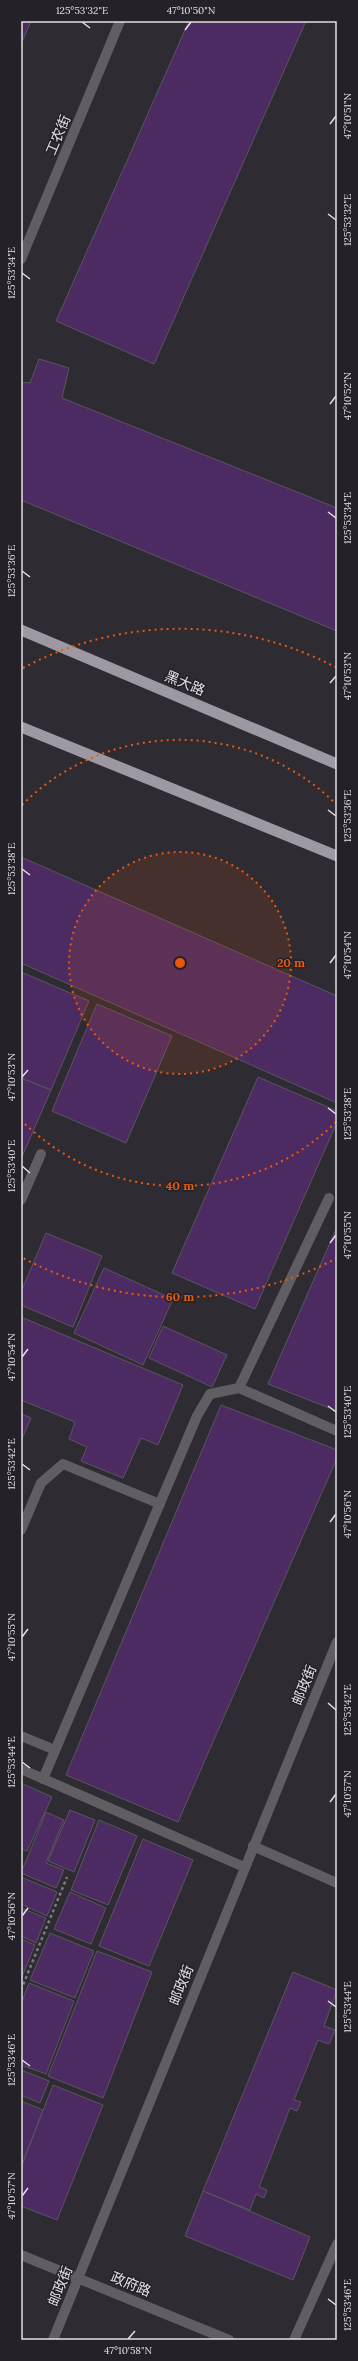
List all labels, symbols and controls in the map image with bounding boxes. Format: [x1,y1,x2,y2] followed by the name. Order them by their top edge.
[56,4,108,17] text: 125°53'32"E
[167,4,216,17] text: 47°10'50"N
[341,93,354,139] text: 47°10'51"N
[42,112,74,158] street label: 工农街
[341,194,354,246] text: 125°53'32"E
[5,247,18,299] text: 125°53'34"E
[341,372,354,420] text: 47°10'52"N
[341,492,354,544] text: 125°53'34"E
[5,545,18,597] text: 125°53'36"E
[341,652,354,700] text: 47°10'53"N
[162,667,208,699] street label: 黑大路
[341,790,354,842] text: 125°53'36"E
[5,843,18,895] text: 125°53'38"E
[341,931,354,979] text: 47°10'54"N
[277,955,305,970] text: 20 m
[173,956,187,970] centre of rings
[5,1053,18,1101] text: 47°10'53"N
[341,1088,354,1140] text: 125°53'38"E
[5,1140,18,1192] text: 125°53'40"E
[166,1178,194,1193] text: 40 m
[341,1211,354,1259] text: 47°10'55"N
[166,1289,194,1304] text: 60 m
[5,1333,18,1381] text: 47°10'54"N
[341,1386,354,1438] text: 125°53'40"E
[5,1438,18,1490] text: 125°53'42"E
[341,1489,354,1538] text: 47°10'56"N
[5,1613,18,1661] text: 47°10'55"N
[288,1662,320,1708] street label: 邮政街
[341,1684,354,1736] text: 125°53'42"E
[5,1736,18,1788] text: 125°53'44"E
[341,1770,354,1818] text: 47°10'57"N
[5,1891,18,1940] text: 47°10'56"N
[165,1962,197,2008] street label: 邮政街
[341,1981,354,2033] text: 125°53'44"E
[5,2034,18,2086] text: 125°53'46"E
[5,2172,18,2220] text: 47°10'57"N
[44,2263,76,2309] street label: 邮政街
[108,2268,154,2300] street label: 政府路
[341,2279,354,2331] text: 125°53'46"E
[104,2344,152,2357] text: 47°10'58"N

